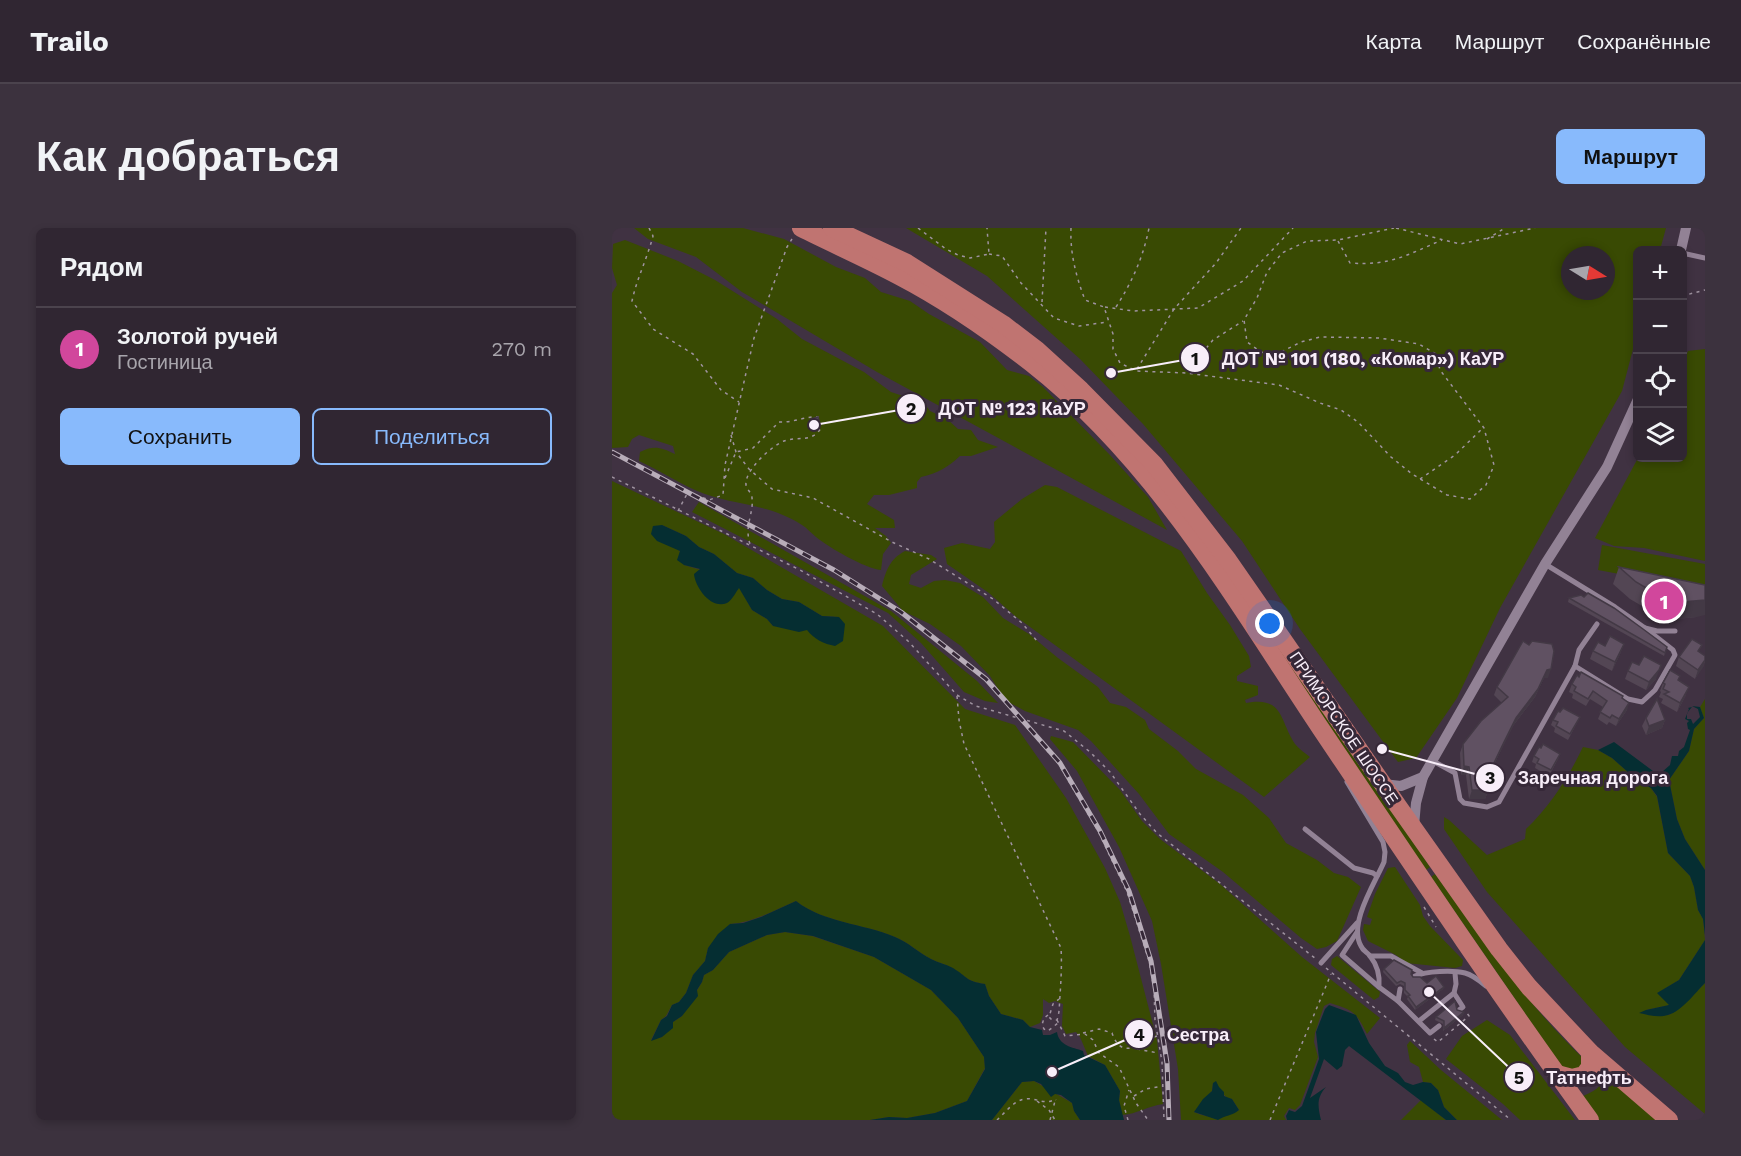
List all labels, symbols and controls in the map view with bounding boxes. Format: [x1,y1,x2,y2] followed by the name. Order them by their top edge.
[30,25,109,58] text: Trailo
[1366,29,1422,54] text: Карта
[1455,29,1544,54] text: Маршрут
[1577,29,1711,54] text: Сохранённые
[1556,129,1705,184] button: Маршрут
[36,132,340,181] text: Как добраться
[1561,246,1615,300] north arrow
[1633,246,1687,462] map controls
[1633,246,1687,300] button: +
[60,252,143,282] text: Рядом
[1633,300,1687,354] button: −
[117,324,278,349] text: Золотой ручей
[75,337,84,361] text: 1
[492,337,552,361] text: 270 m
[1180,340,1516,376] callout: ДОТ № 101 (180, «Комар») КаУР
[1191,348,1199,369] text: 1
[1222,348,1504,369] text: ДОТ № 101 (180, «Комар») КаУР
[117,350,213,374] text: Гостиница
[1633,354,1687,408] button: locate
[896,390,1098,426] callout: ДОТ № 123 КаУР
[906,398,916,419] text: 2
[938,398,1086,419] text: ДОТ № 123 КаУР
[60,408,300,465] button: Сохранить
[312,408,552,465] button: Поделиться
[1633,408,1687,462] button: layers
[1644,578,1684,623] pin: 1
[1255,609,1284,638] your location
[1286,648,1402,808] street label: ПРИМОРСКОЕ ШОССЕ
[1475,760,1680,796] callout: Заречная дорога
[1485,767,1495,788] text: 3
[1518,767,1669,788] text: Заречная дорога
[1124,1016,1241,1052] callout: Сестра
[1133,1024,1145,1045] text: 4
[1167,1024,1230,1045] text: Сестра
[1504,1059,1644,1095] callout: Татнефть
[1514,1067,1524,1088] text: 5
[1546,1067,1632,1088] text: Татнефть

